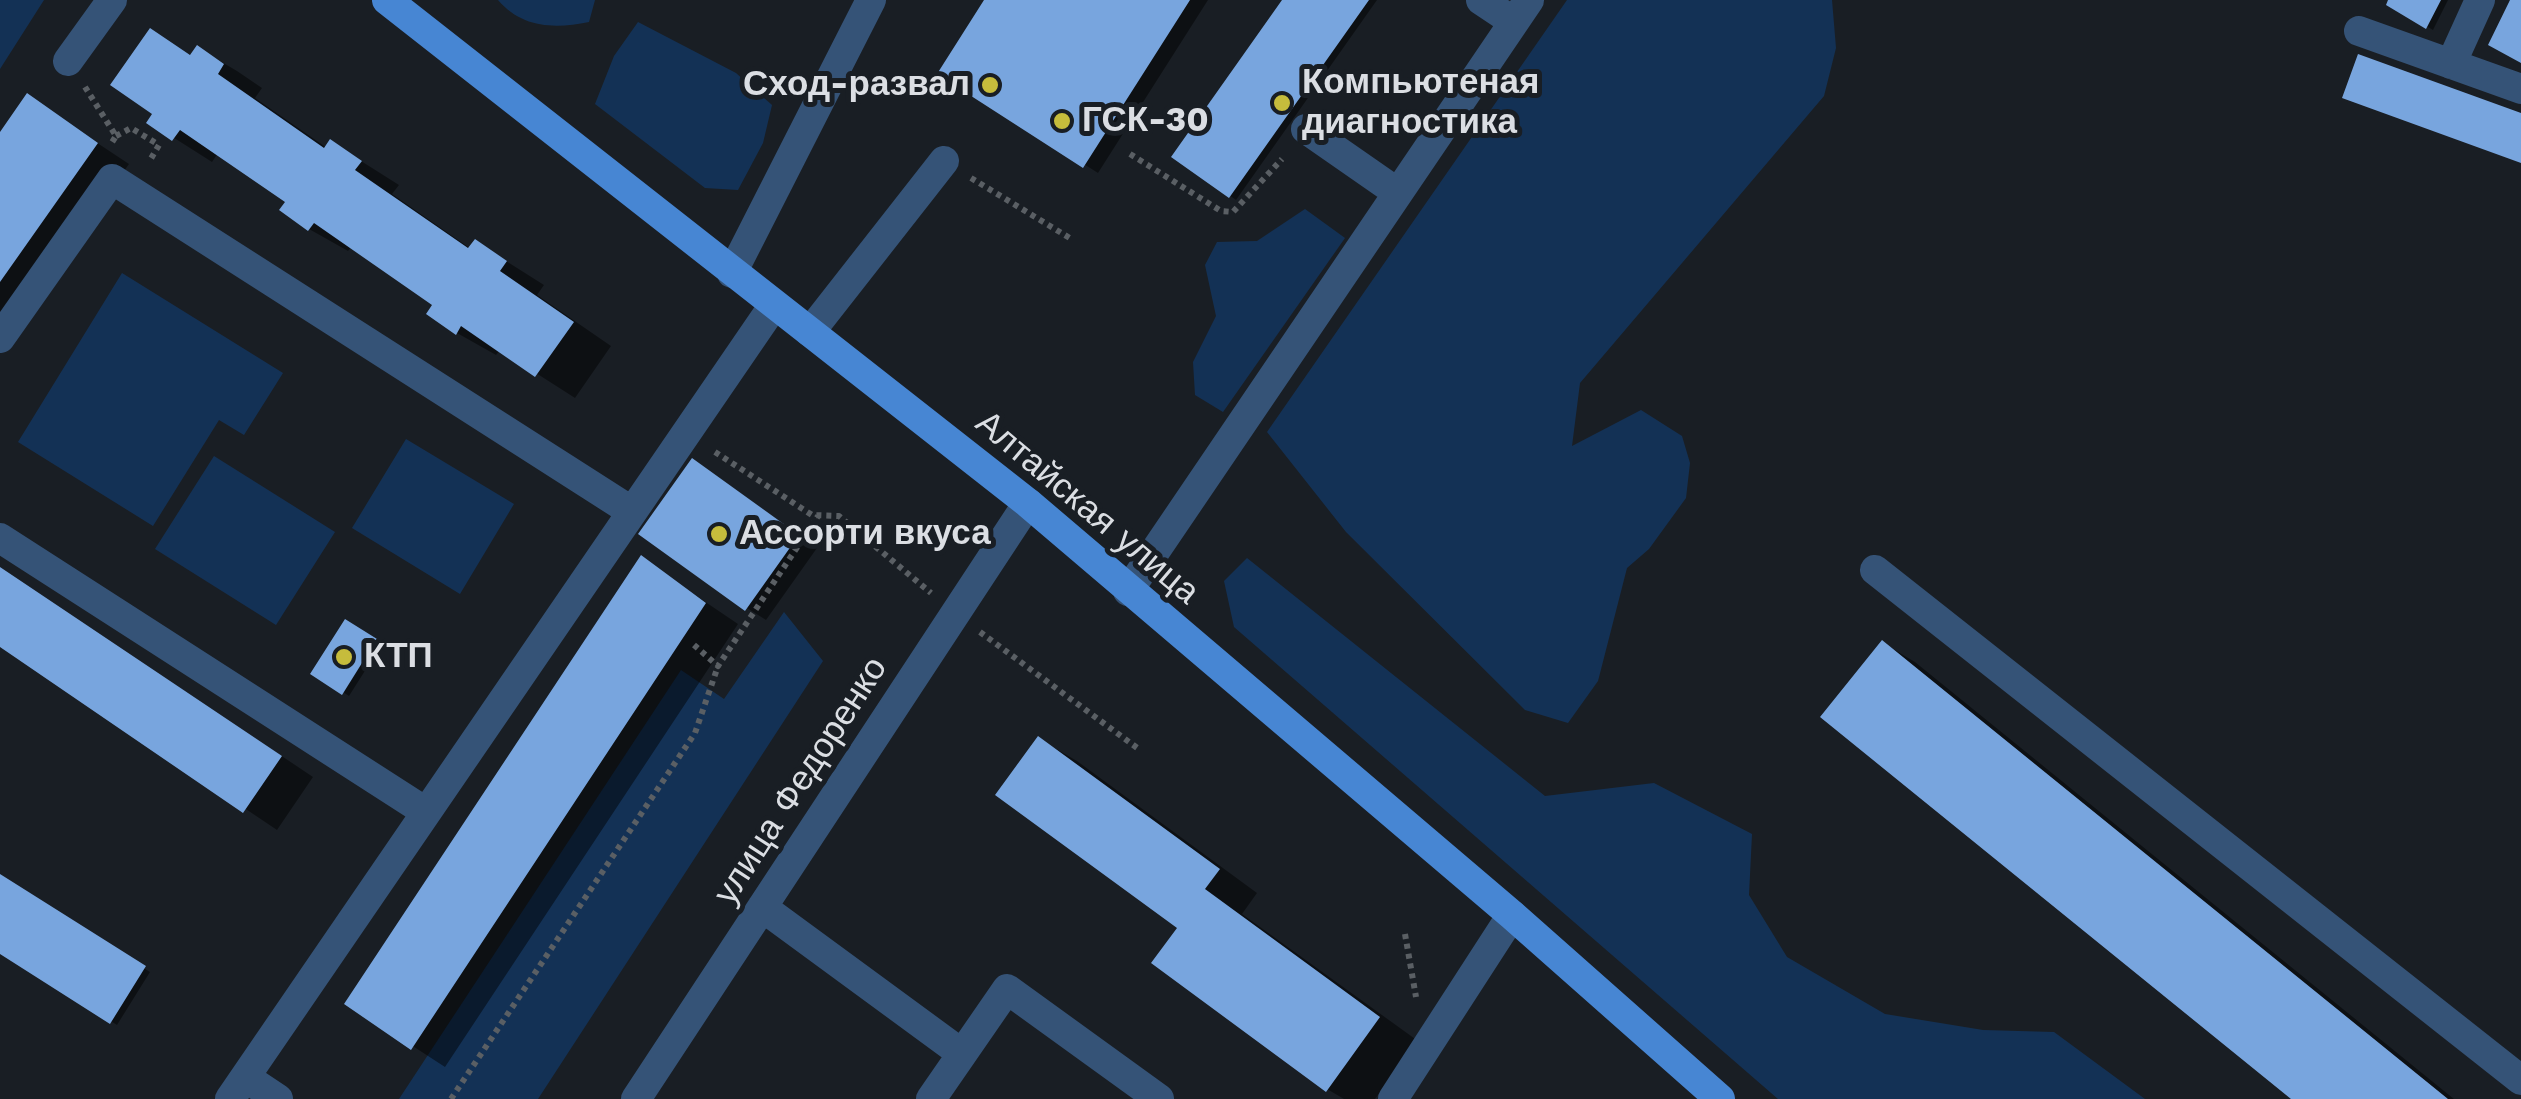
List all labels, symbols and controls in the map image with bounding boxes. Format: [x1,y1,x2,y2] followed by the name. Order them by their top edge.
[1302,62,1539,144] place label: Компьютеная диагностика
[743,64,970,106] place label: Сход-развал
[979,74,1001,96] marker: Сход-развал
[1271,92,1293,114] marker: Компьютеная диагностика
[1082,100,1209,142] place label: ГСК-30
[1051,110,1073,132] marker: ГСК-30
[967,402,1207,614] street label: Алтайская улица
[739,513,991,555] place label: Ассорти вкуса
[708,523,730,545] marker: Ассорти вкуса
[364,636,433,678] place label: КТП
[333,646,355,668] marker: КТП
[705,649,897,913] street label: улица Федоренко

